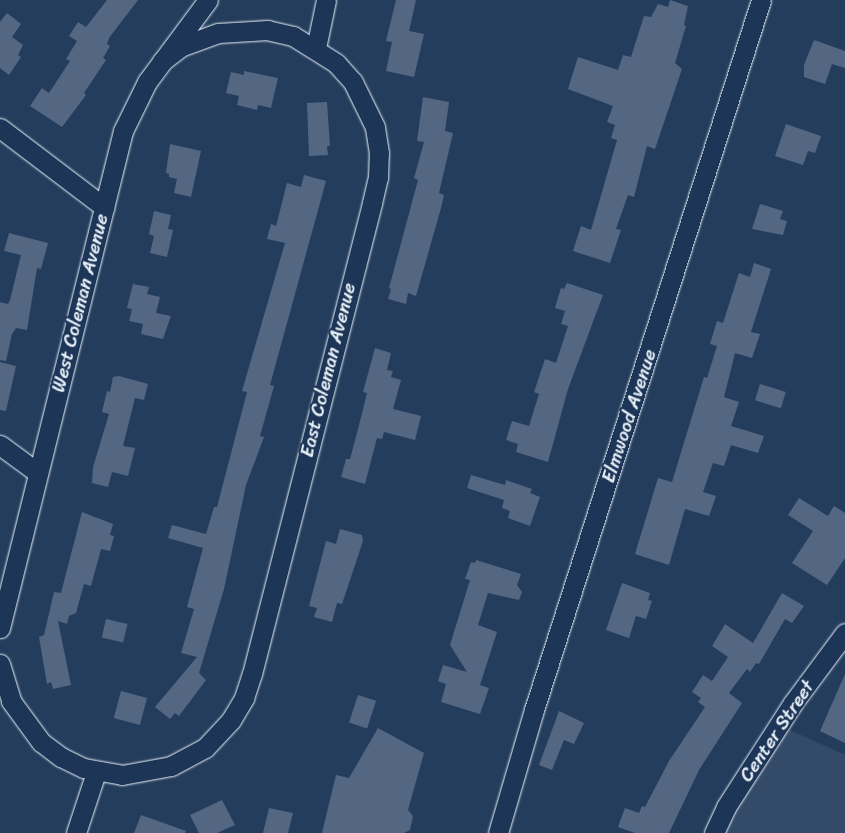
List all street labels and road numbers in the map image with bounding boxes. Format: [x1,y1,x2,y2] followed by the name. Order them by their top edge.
[47,211,113,395] street label: West Coleman Avenue
[295,281,361,459] street label: East Coleman Avenue
[597,347,661,485] street label: Elmwood Avenue
[735,676,819,786] street label: Center Street

